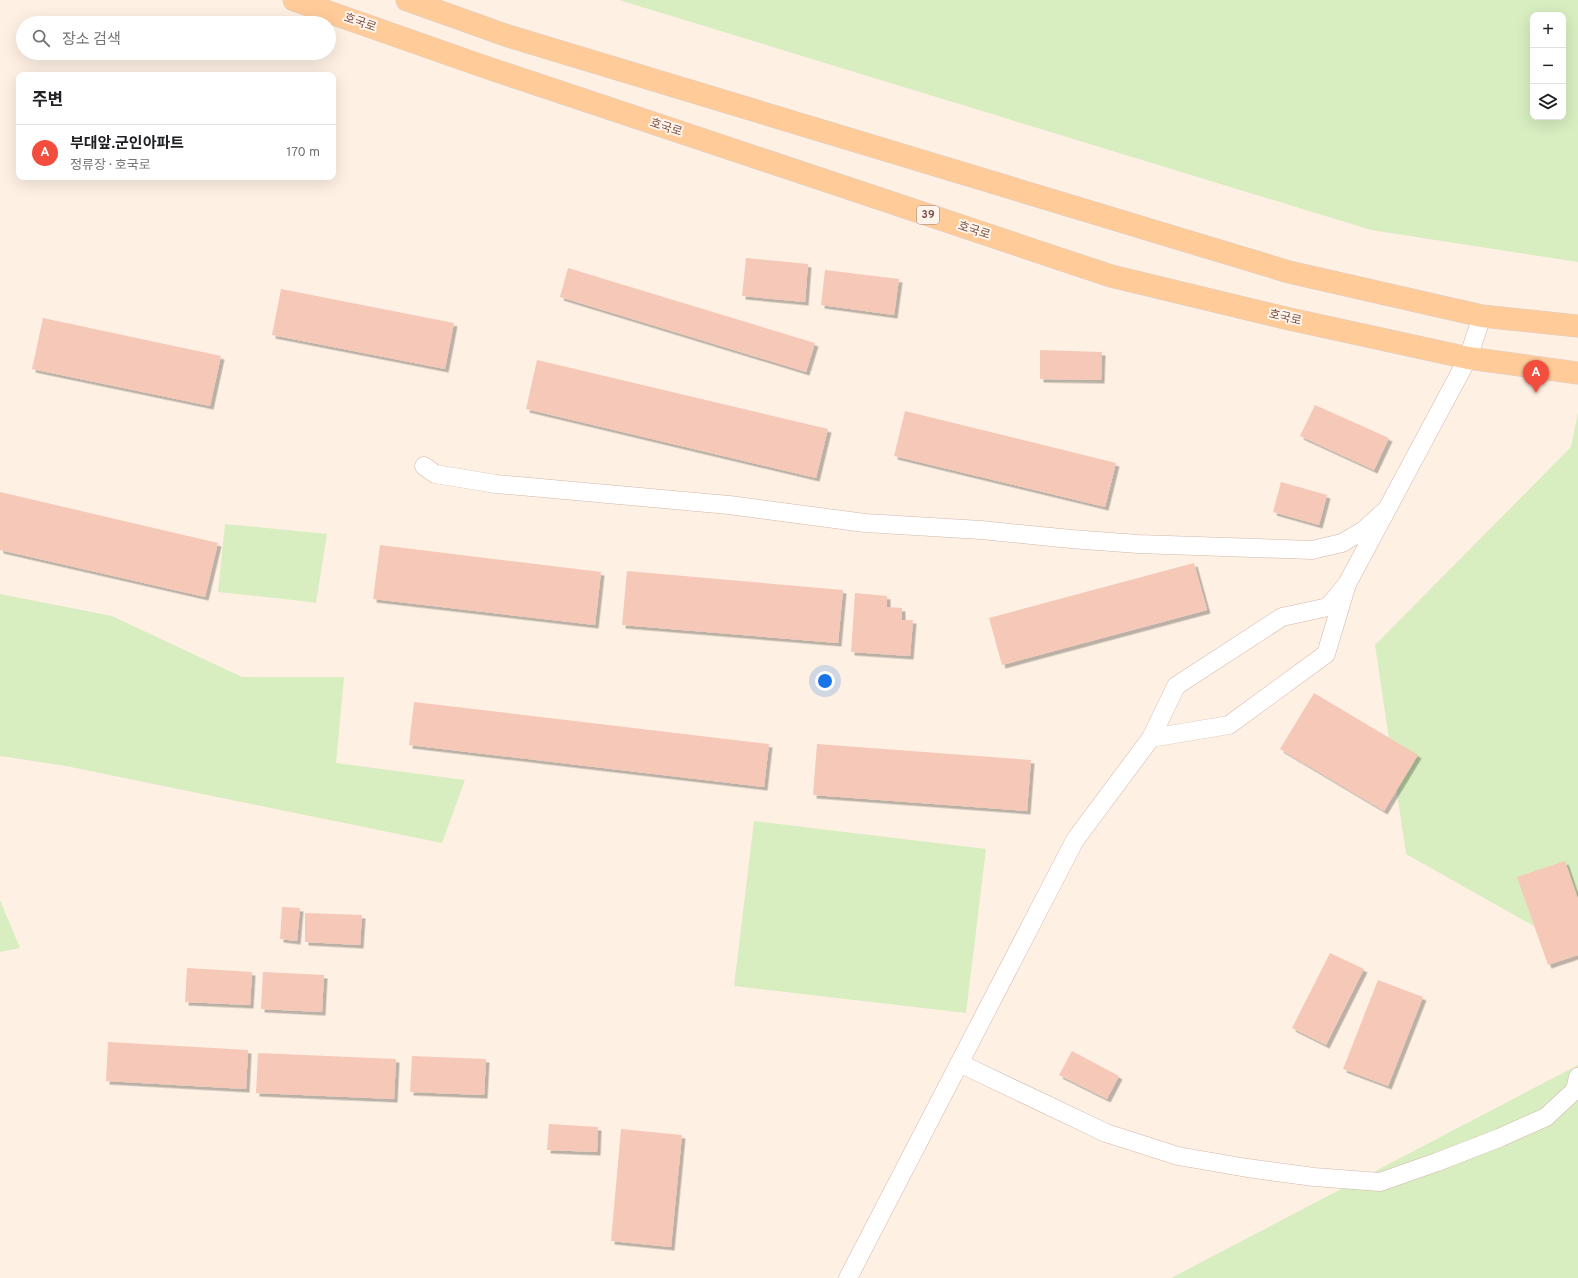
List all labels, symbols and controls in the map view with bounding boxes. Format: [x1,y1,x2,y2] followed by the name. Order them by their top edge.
[342,10,378,36] street label: 호국로
[1530,12,1566,120] map controls
[1530,12,1566,48] button: +
[16,16,336,60] search box
[30,27,52,49] icon: search
[62,31,121,50] text: 장소 검색
[1530,48,1566,84] button: −
[1530,84,1566,120] button: layers
[32,90,63,112] text: 주변
[648,115,684,141] street label: 호국로
[70,135,184,154] text: 부대앞.군인아파트
[40,145,50,161] text: A
[286,145,320,161] text: 170 m
[70,158,151,174] text: 정류장 · 호국로
[917,206,939,224] road number: 39
[956,218,992,244] street label: 호국로
[1267,306,1303,330] street label: 호국로
[1523,360,1549,393] pin: A
[815,671,835,691] your location

